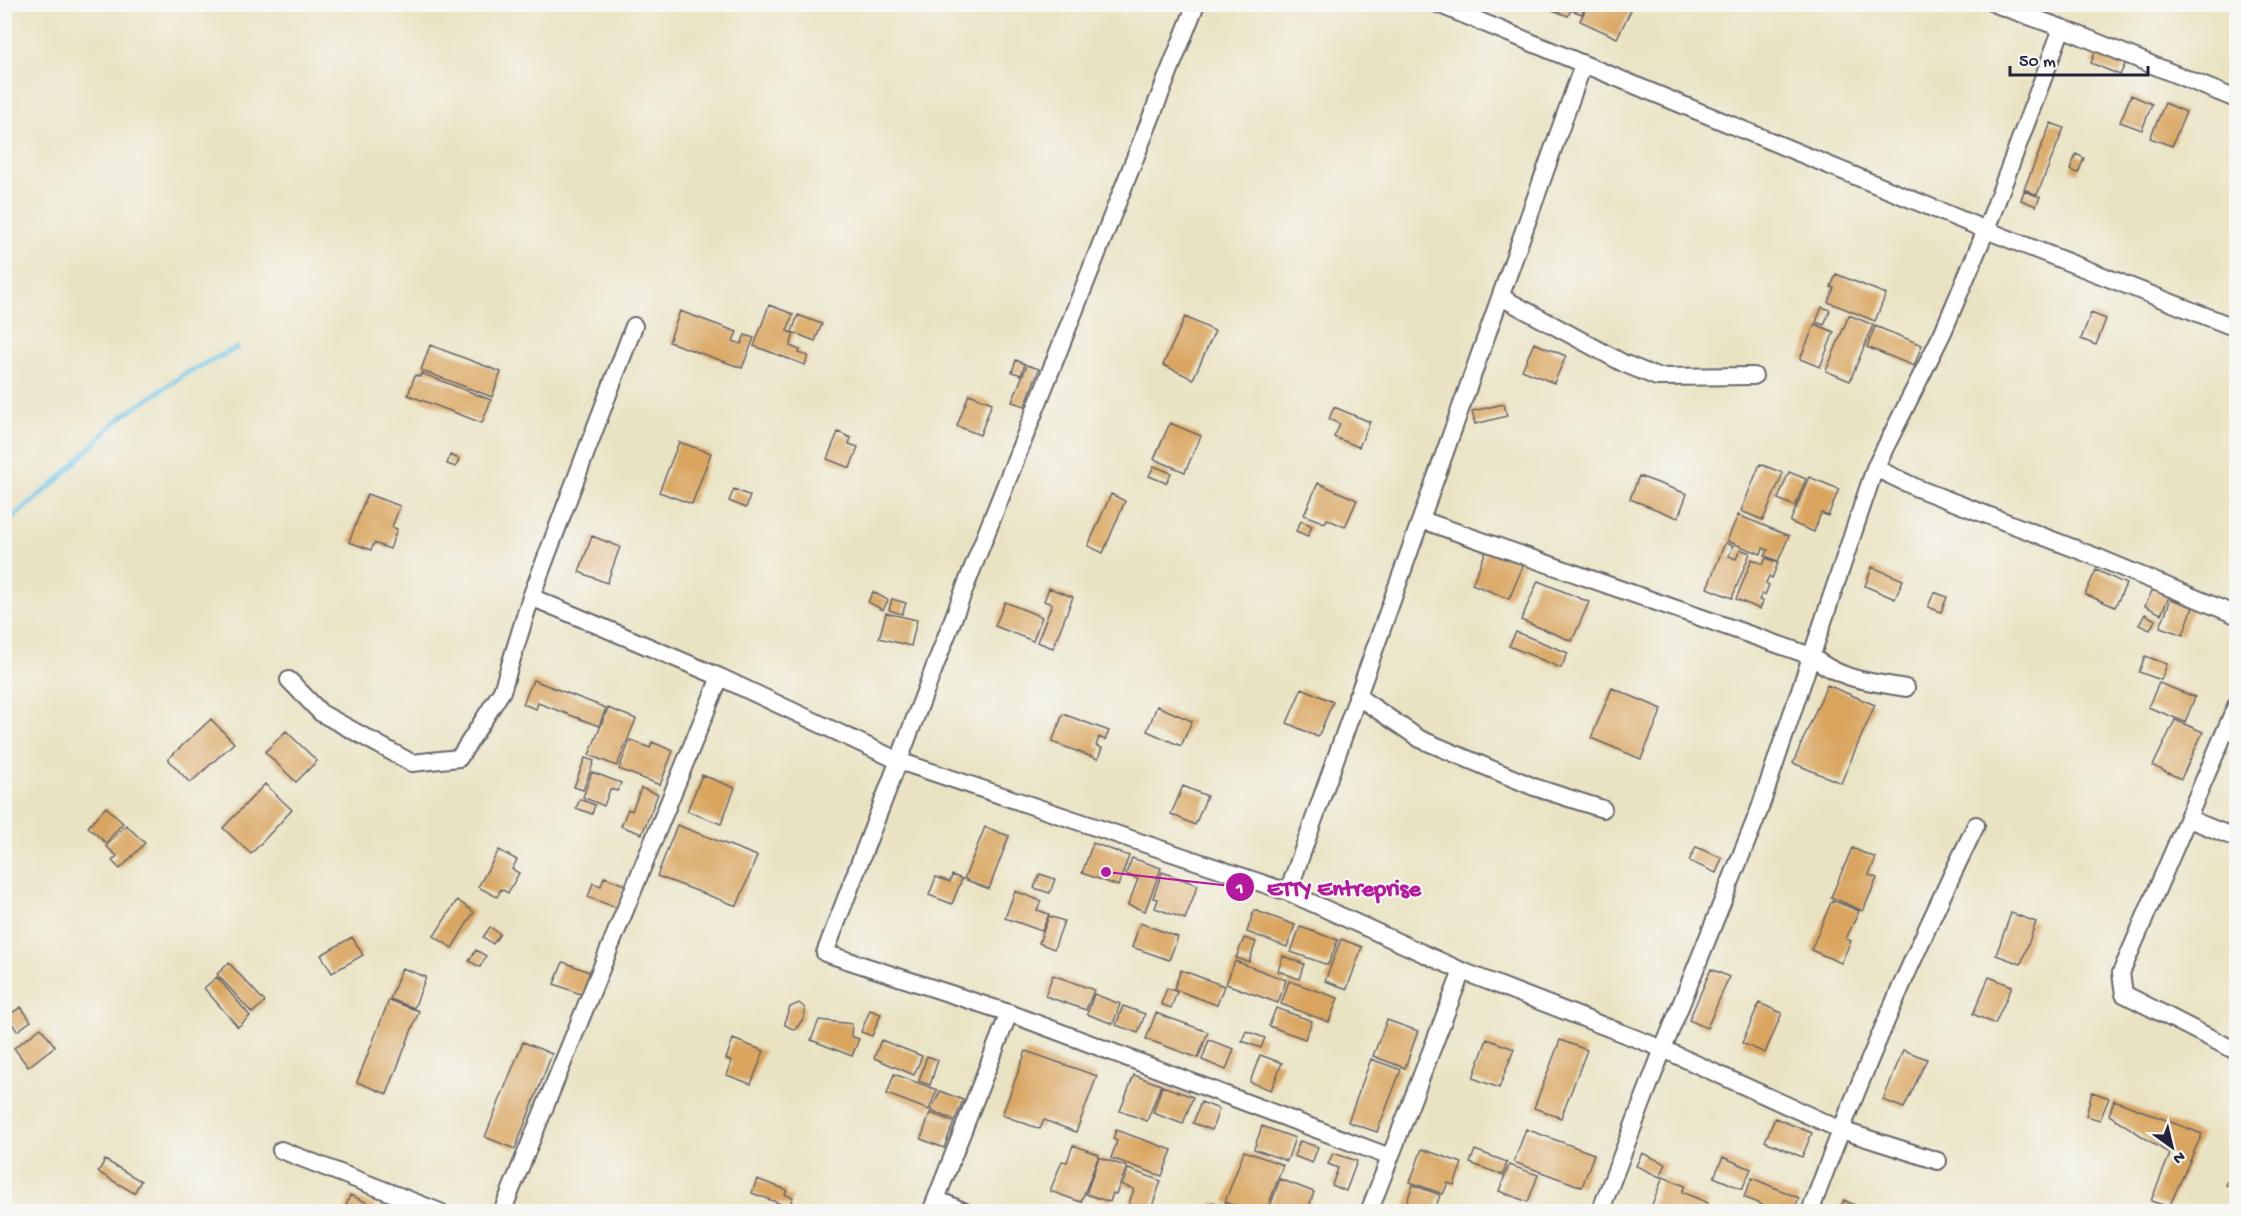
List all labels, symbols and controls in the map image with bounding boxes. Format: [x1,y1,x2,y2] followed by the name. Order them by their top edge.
[2010,39,2148,77] scale bar
[2019,52,2056,73] text: 50 m
[1225,866,1433,908] callout: ETTY Entreprise
[1267,876,1423,905] text: ETTY Entreprise
[1235,879,1244,900] text: 1
[2142,1117,2202,1177] north arrow
[2168,1146,2188,1168] text: N

